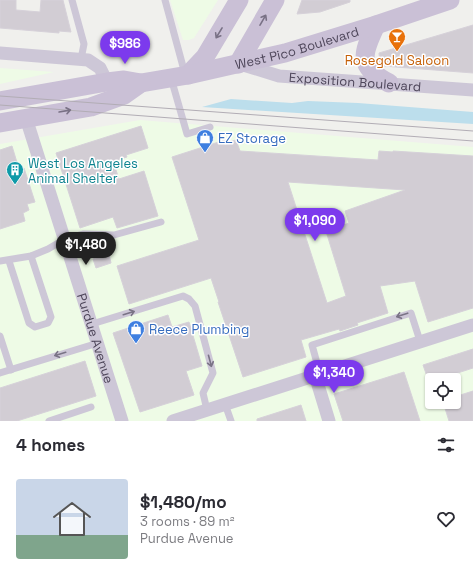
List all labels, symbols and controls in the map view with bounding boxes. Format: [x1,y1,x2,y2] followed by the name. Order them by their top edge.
[260,14,268,26] one-way arrow
[233,23,361,73] street label: West Pico Boulevard
[215,27,223,38] one-way arrow
[387,27,407,52] bar icon: Rosegold Saloon
[101,31,149,65] pin: $986
[109,35,141,52] text: $986
[345,52,449,69] place label: Rosegold Saloon
[288,69,422,95] street label: Exposition Boulevard
[58,107,71,115] one-way arrow
[195,128,215,153] shop icon: EZ Storage
[218,130,286,147] place label: EZ Storage
[28,155,138,187] place label: West Los Angeles Animal Shelter
[5,160,25,185] building icon: West Los Angeles Animal Shelter
[282,208,348,242] pin: $1,090
[294,212,336,229] text: $1,090
[53,232,119,266] pin: $1,480
[65,236,107,253] text: $1,480
[73,291,118,386] street label: Purdue Avenue
[122,309,135,316] one-way arrow
[397,312,409,320] one-way arrow
[126,319,146,344] shop icon: Reece Plumbing
[149,321,249,338] place label: Reece Plumbing
[54,351,67,358] one-way arrow
[207,354,214,367] one-way arrow
[301,360,367,394] pin: $1,340
[313,364,355,381] text: $1,340
[425,373,461,409] map controls
[425,373,461,409] button: locate
[16,434,85,456] text: 4 homes
[435,434,457,456] icon: filters
[140,491,227,513] text: $1,480/mo
[48,495,96,543] icon: home
[435,508,457,530] icon: heart
[140,513,234,530] text: 3 rooms · 89 m²
[140,530,234,547] text: Purdue Avenue

